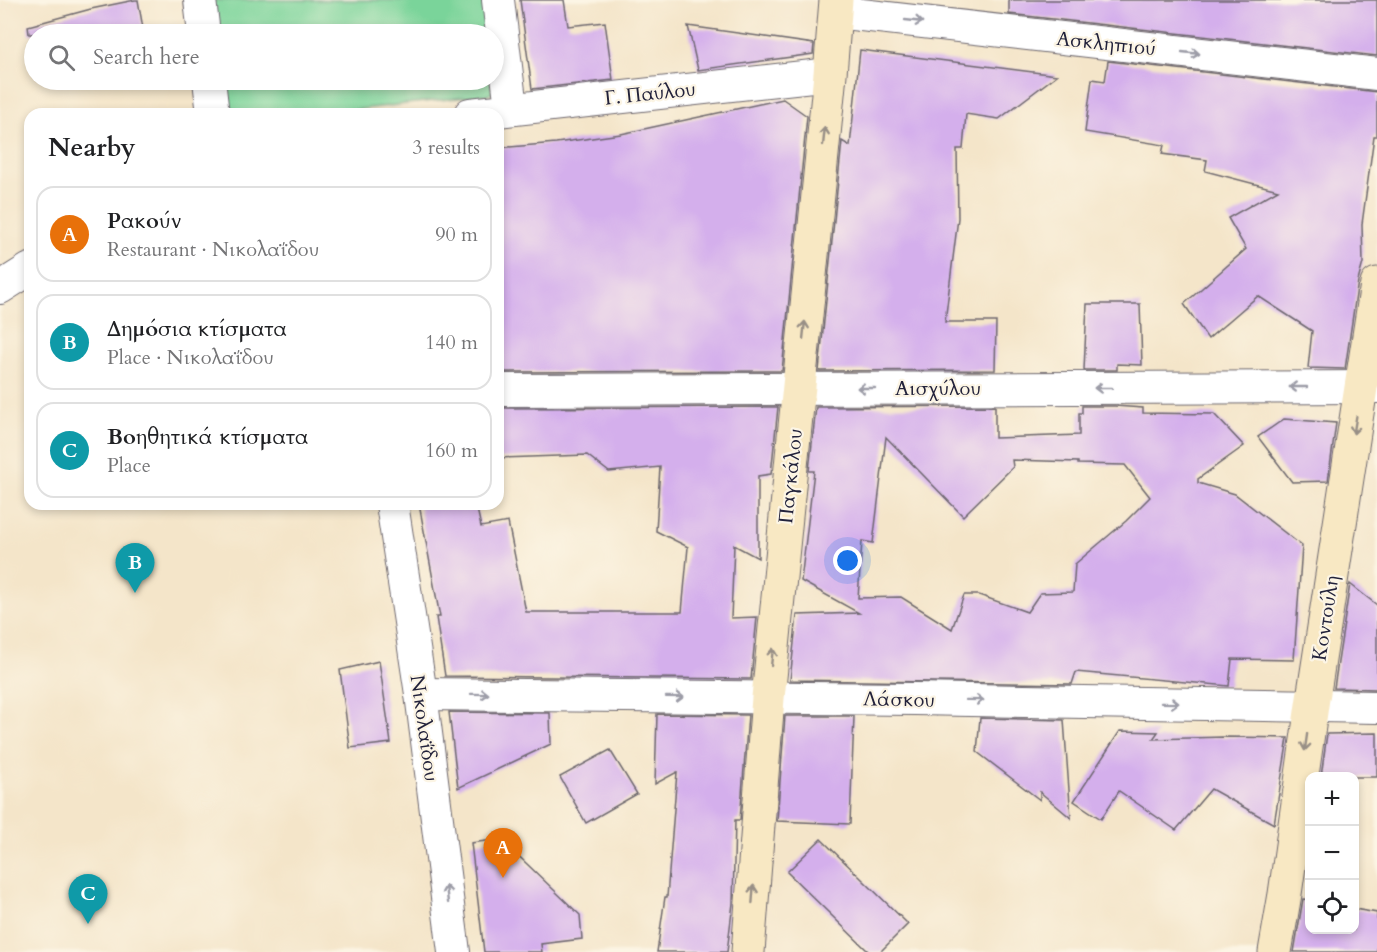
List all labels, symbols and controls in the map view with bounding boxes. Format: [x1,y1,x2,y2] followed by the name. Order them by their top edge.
[903,16,923,27] one-way arrow
[24,24,504,90] search box
[1055,25,1157,62] street label: Ασκληπιού
[45,41,78,74] icon: search
[93,42,200,72] text: Search here
[1181,48,1201,59] one-way arrow
[603,75,697,112] street label: Γ. Παύλου
[819,127,830,147] one-way arrow
[48,130,136,165] text: Nearby
[412,134,480,161] text: 3 results
[107,206,181,236] text: Ρακούν
[62,221,77,248] text: A
[435,221,478,248] text: 90 m
[107,236,319,263] text: Restaurant · Νικολαΐδου
[107,314,287,344] text: Δημόσια κτίσματα
[799,321,810,341] one-way arrow
[62,329,77,356] text: B
[425,329,478,356] text: 140 m
[107,344,274,371] text: Place · Νικολαΐδου
[895,375,981,402] street label: Αισχύλου
[1288,381,1308,393] one-way arrow
[856,382,876,394] one-way arrow
[1093,382,1113,394] one-way arrow
[1350,415,1361,435] one-way arrow
[107,422,308,452] text: Βοηθητικά κτίσματα
[772,427,809,525] street label: Παγκάλου
[62,437,77,464] text: C
[425,437,478,464] text: 160 m
[107,452,151,479] text: Place
[116,544,154,593] pin: B
[833,546,862,575] your location
[1305,573,1346,663] street label: Κοντούλη
[767,648,778,668] one-way arrow
[404,673,445,783] street label: Νικολαΐδου
[863,685,935,714] street label: Λάσκου
[469,689,489,700] one-way arrow
[664,691,684,703] one-way arrow
[964,694,984,706] one-way arrow
[1159,697,1179,709] one-way arrow
[1301,732,1312,752] one-way arrow
[1305,772,1359,934] map controls
[1305,772,1359,826] button: +
[1305,826,1359,880] button: −
[484,828,522,878] pin: A
[68,874,107,924] pin: C
[1305,880,1359,934] button: locate
[748,884,759,904] one-way arrow
[441,885,452,904] one-way arrow

